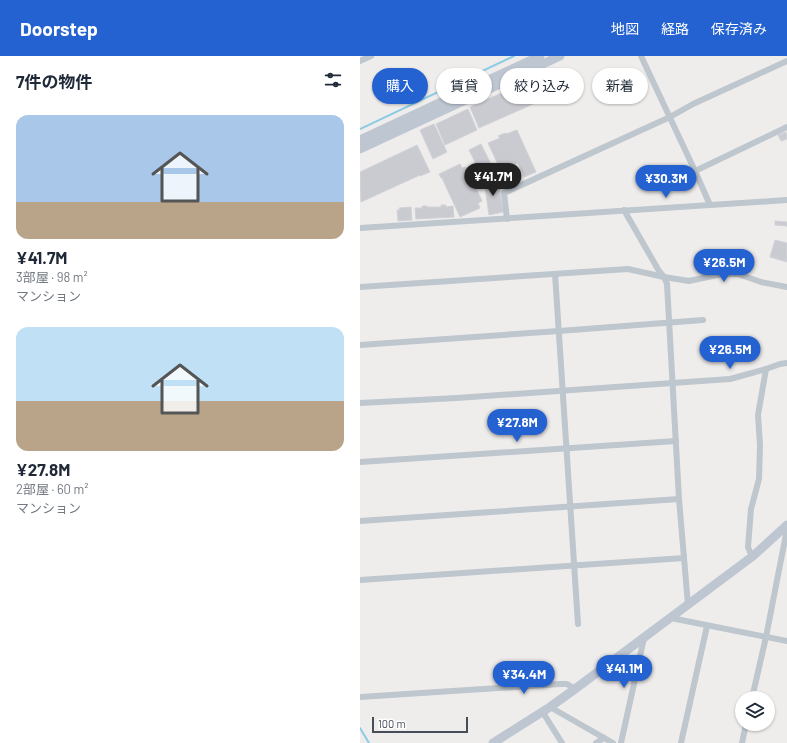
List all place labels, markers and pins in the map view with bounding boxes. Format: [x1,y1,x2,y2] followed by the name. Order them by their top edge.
[460,163,526,197] pin: ¥41.7M
[633,165,699,199] pin: ¥30.3M
[691,249,757,283] pin: ¥26.5M
[697,336,763,370] pin: ¥26.5M
[484,409,550,443] pin: ¥27.8M
[591,655,657,689] pin: ¥41.1M
[491,661,557,695] pin: ¥34.4M

